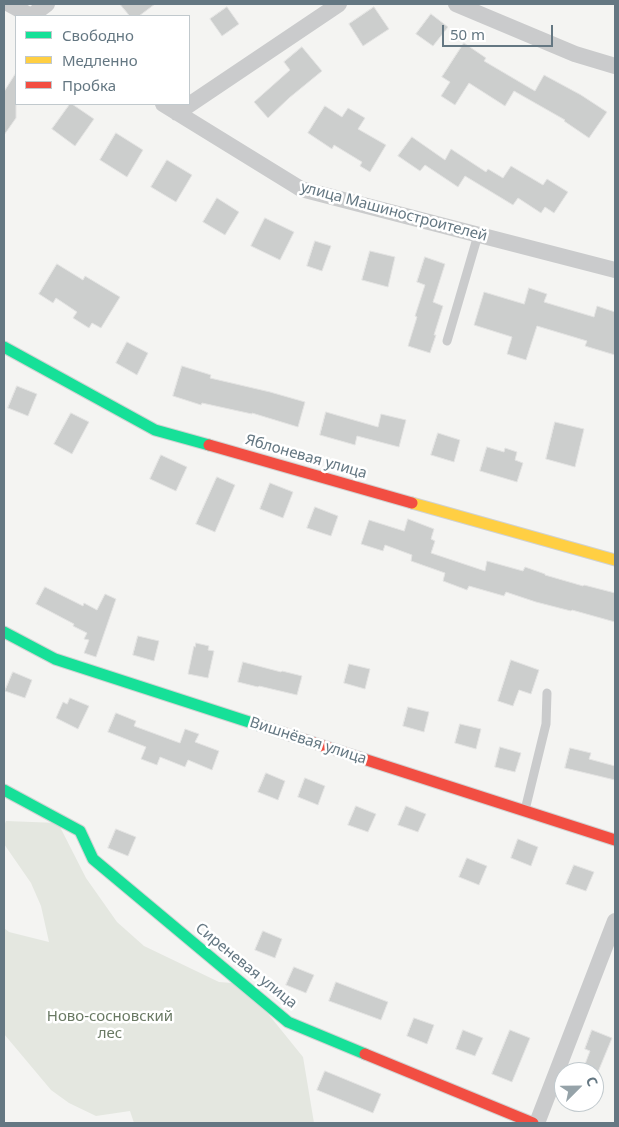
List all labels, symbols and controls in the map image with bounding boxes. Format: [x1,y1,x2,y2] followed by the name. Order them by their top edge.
[15,15,190,105] legend
[444,15,555,47] scale bar
[450,24,485,44] text: 50 m
[62,25,134,45] text: Свободно
[62,50,138,70] text: Медленно
[62,75,116,95] text: Пробка
[299,178,489,246] street label: улица Машиностроителей
[243,431,369,483] street label: Яблоневая улица
[247,714,369,768] street label: Вишнёвая улица
[192,919,300,1013] street label: Сиреневая улица
[47,1008,173,1043] park label: Ново-сосновский лес
[554,1062,604,1112] north arrow
[582,1073,603,1089] text: С

